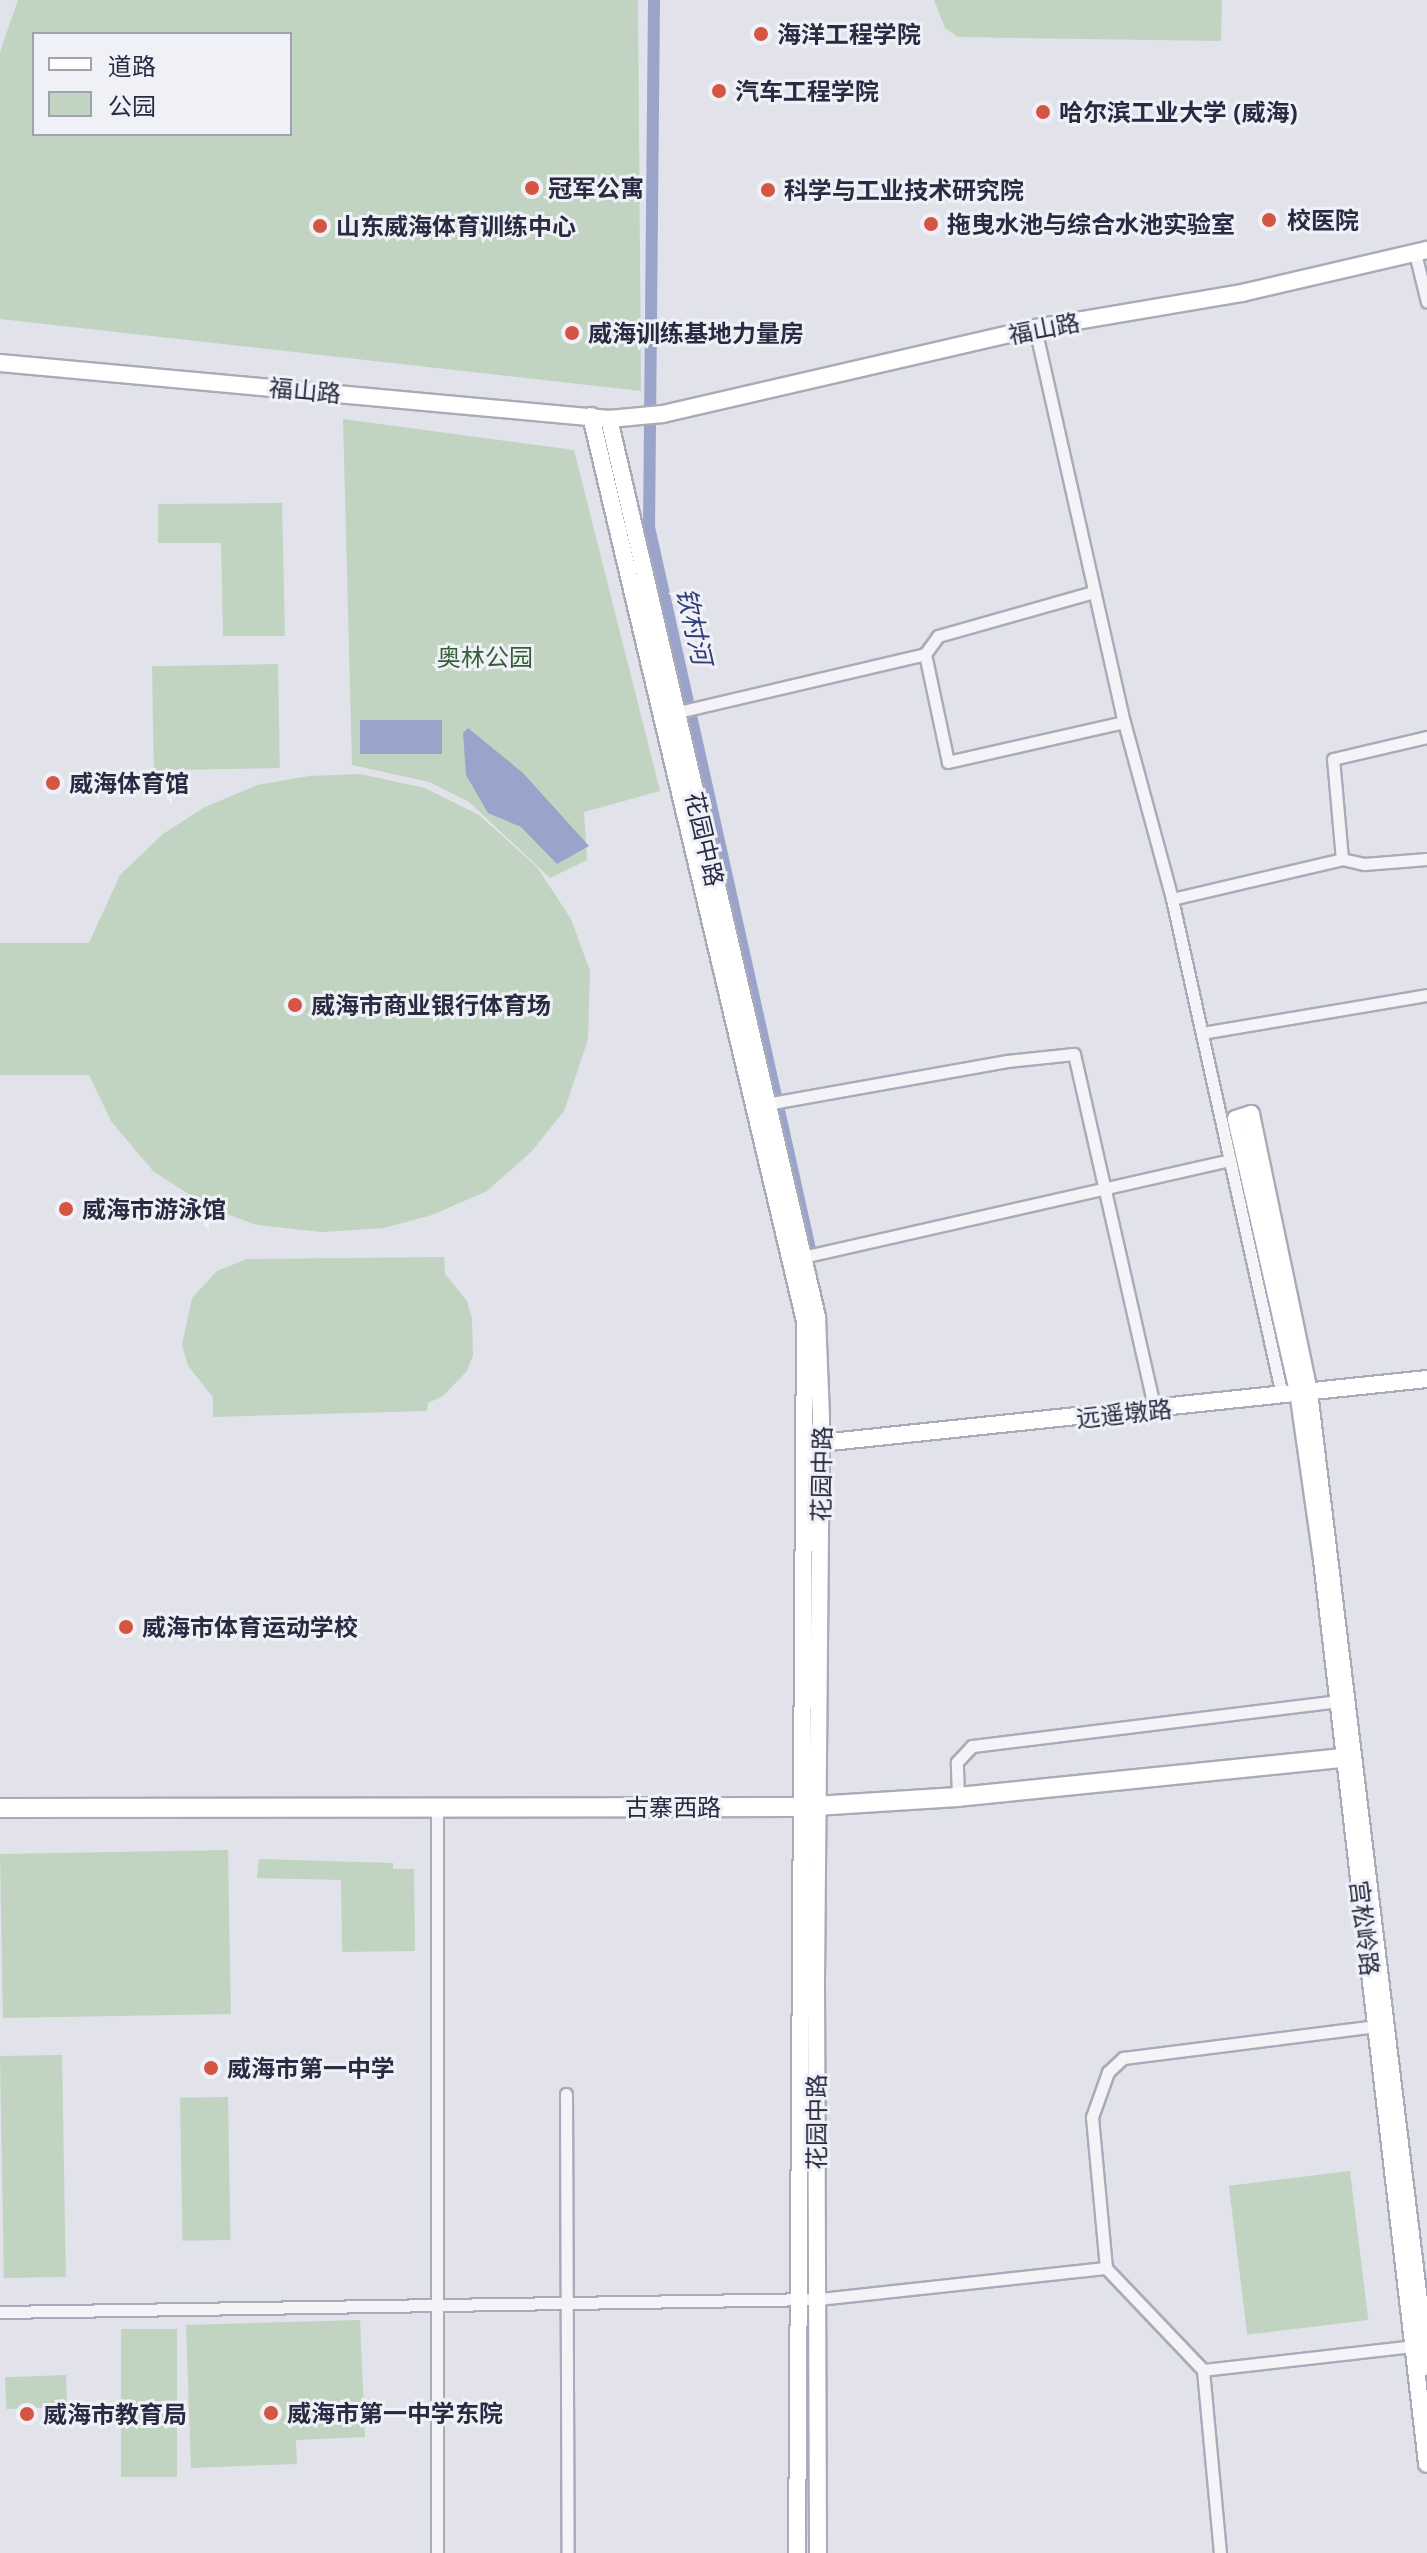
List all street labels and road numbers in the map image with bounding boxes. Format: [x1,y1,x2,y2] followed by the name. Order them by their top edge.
[1006,307,1082,349] street label: 福山路
[268,373,342,407] street label: 福山路
[680,789,730,889] street label: 花园中路
[1075,1394,1173,1432] street label: 远遥墩路
[806,1426,836,1522] street label: 花园中路
[625,1793,721,1821] street label: 古寨西路
[1345,1879,1385,1977] street label: 宫松岭路
[802,2074,830,2170] street label: 花园中路

